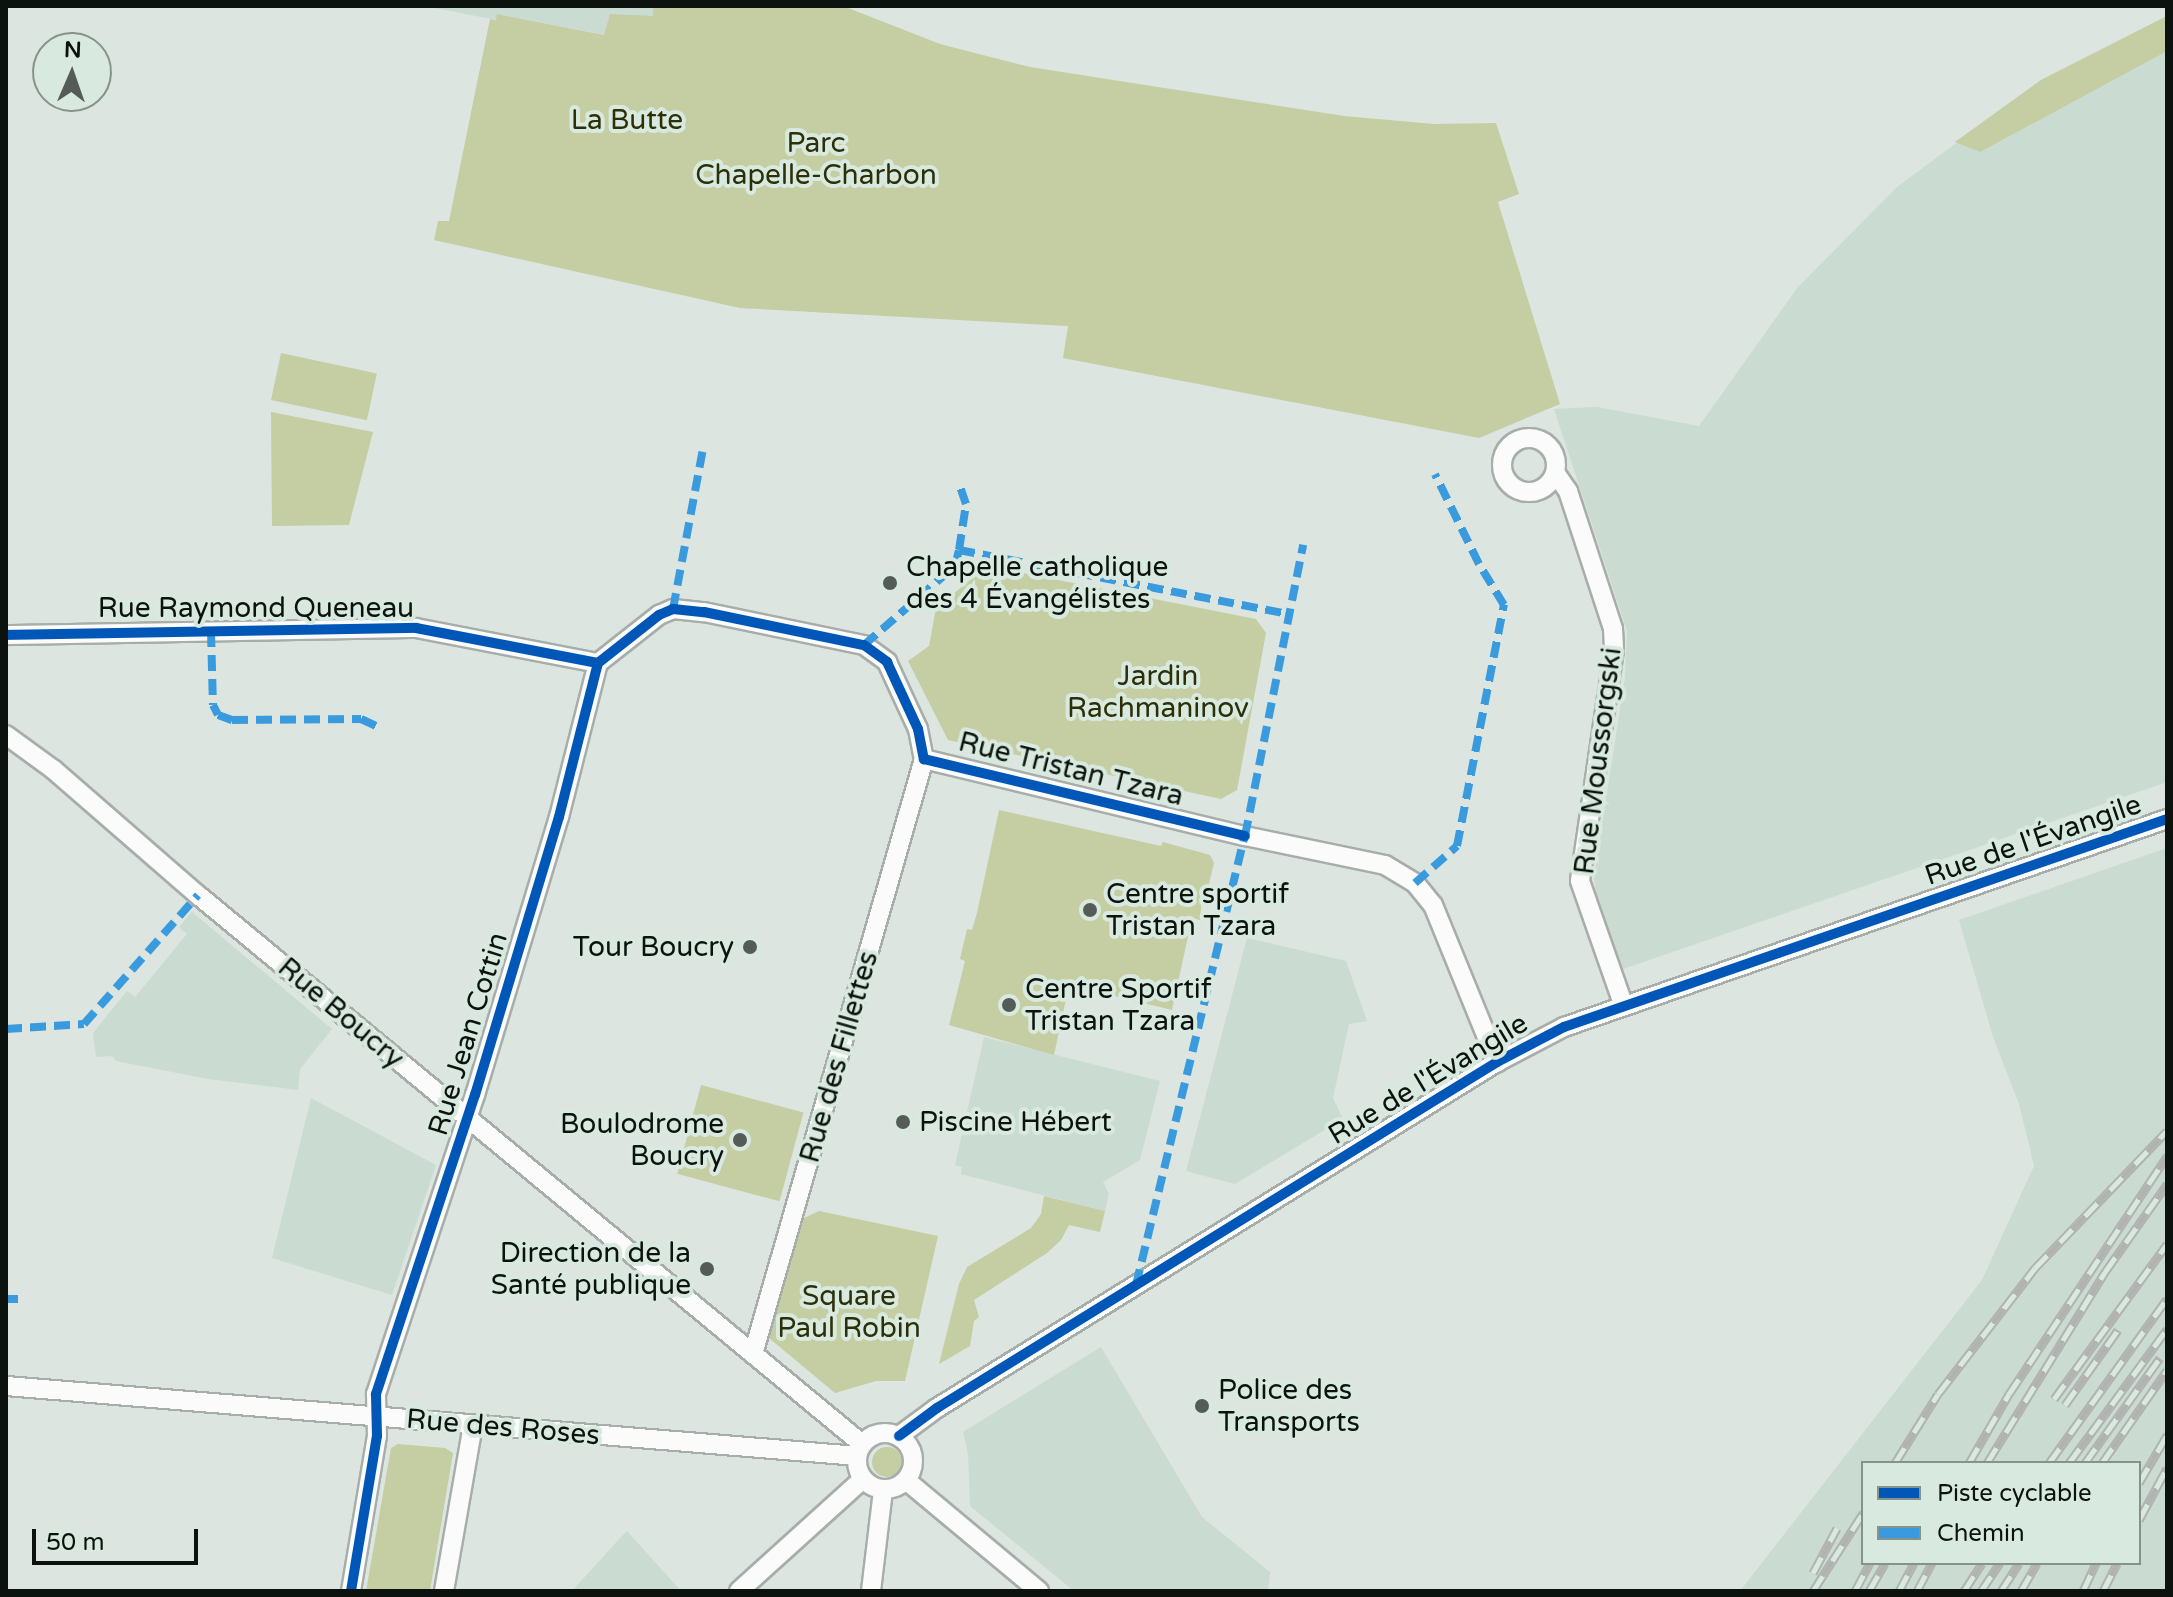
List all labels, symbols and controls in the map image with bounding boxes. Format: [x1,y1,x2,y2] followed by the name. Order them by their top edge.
[32,32,112,112] north arrow
[63,37,82,63] text: N
[571,103,683,137] park label: La Butte
[695,126,937,192] park label: Parc Chapelle-Charbon
[906,550,1168,616] place label: Chapelle catholique des 4 Évangélistes
[881,574,899,592] marker: Chapelle catholique des 4 Évangélistes
[98,591,414,625] street label: Rue Raymond Queneau
[1567,646,1629,876] street label: Rue Moussorgski
[1067,659,1249,725] park label: Jardin Rachmaninov
[955,725,1187,813] street label: Rue Tristan Tzara
[1920,787,2146,893] street label: Rue de l'Évangile
[1106,877,1289,943] place label: Centre sportif Tristan Tzara
[1081,901,1099,919] marker: Centre sportif Tristan Tzara
[421,928,515,1140] street label: Rue Jean Cottin
[573,930,734,964] place label: Tour Boucry
[741,938,759,956] marker: Tour Boucry
[793,947,885,1167] street label: Rue des Fillettes
[271,951,411,1075] street label: Rue Boucry
[1025,972,1212,1038] place label: Centre Sportif Tristan Tzara
[1000,996,1018,1014] marker: Centre Sportif Tristan Tzara
[1322,1006,1534,1152] street label: Rue de l'Évangile
[919,1105,1112,1139] place label: Piscine Hébert
[560,1107,724,1173] place label: Boulodrome Boucry
[894,1113,912,1131] marker: Piscine Hébert
[731,1131,749,1149] marker: Boulodrome Boucry
[491,1236,691,1302] place label: Direction de la Santé publique
[698,1260,716,1278] marker: Direction de la Santé publique
[777,1279,921,1345] park label: Square Paul Robin
[1218,1373,1360,1439] place label: Police des Transports
[1193,1397,1211,1415] marker: Police des Transports
[405,1402,601,1452] street label: Rue des Roses
[1861,1461,2141,1565] legend
[1937,1479,2092,1508] text: Piste cyclable
[36,1513,202,1563] scale bar
[1937,1519,2025,1548] text: Chemin
[46,1528,104,1557] text: 50 m

